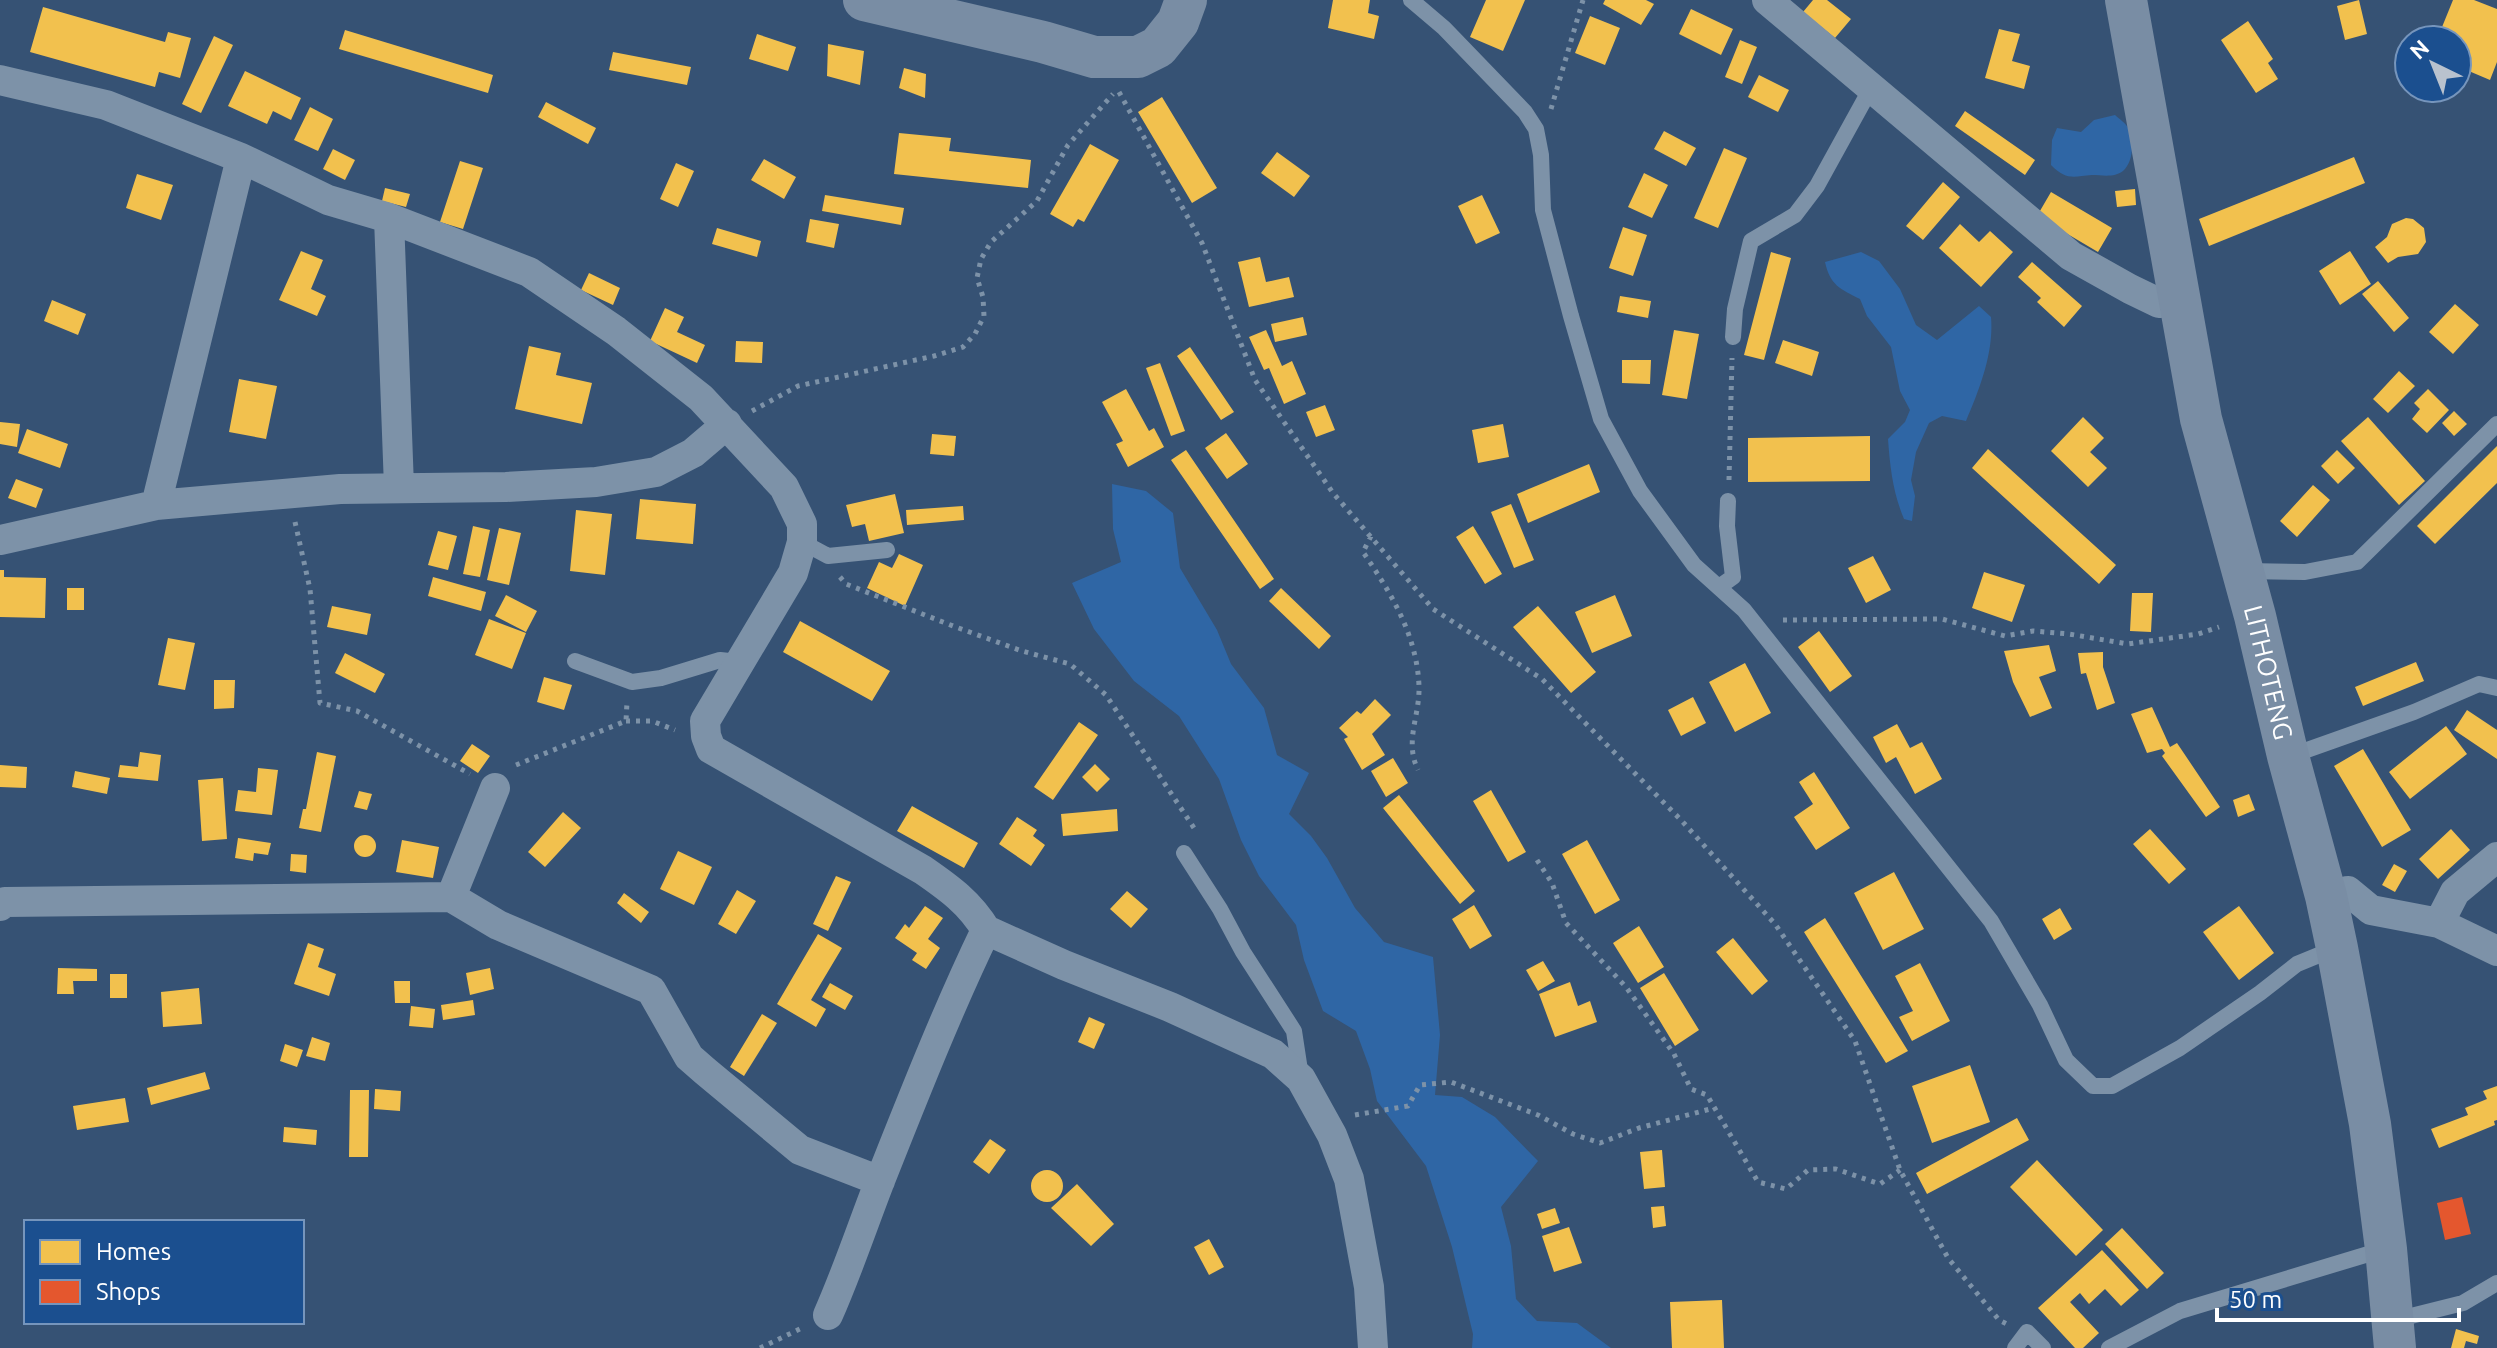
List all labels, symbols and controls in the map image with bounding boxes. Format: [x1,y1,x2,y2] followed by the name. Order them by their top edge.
[2393,24,2473,104] north arrow
[2404,34,2434,64] text: N
[2239,602,2299,742] street label: LITHOTENG
[24,1220,304,1324] legend
[96,1238,171,1265] text: Homes
[2217,1272,2459,1322] scale bar
[96,1278,161,1305] text: Shops
[2229,1286,2282,1313] text: 50 m

